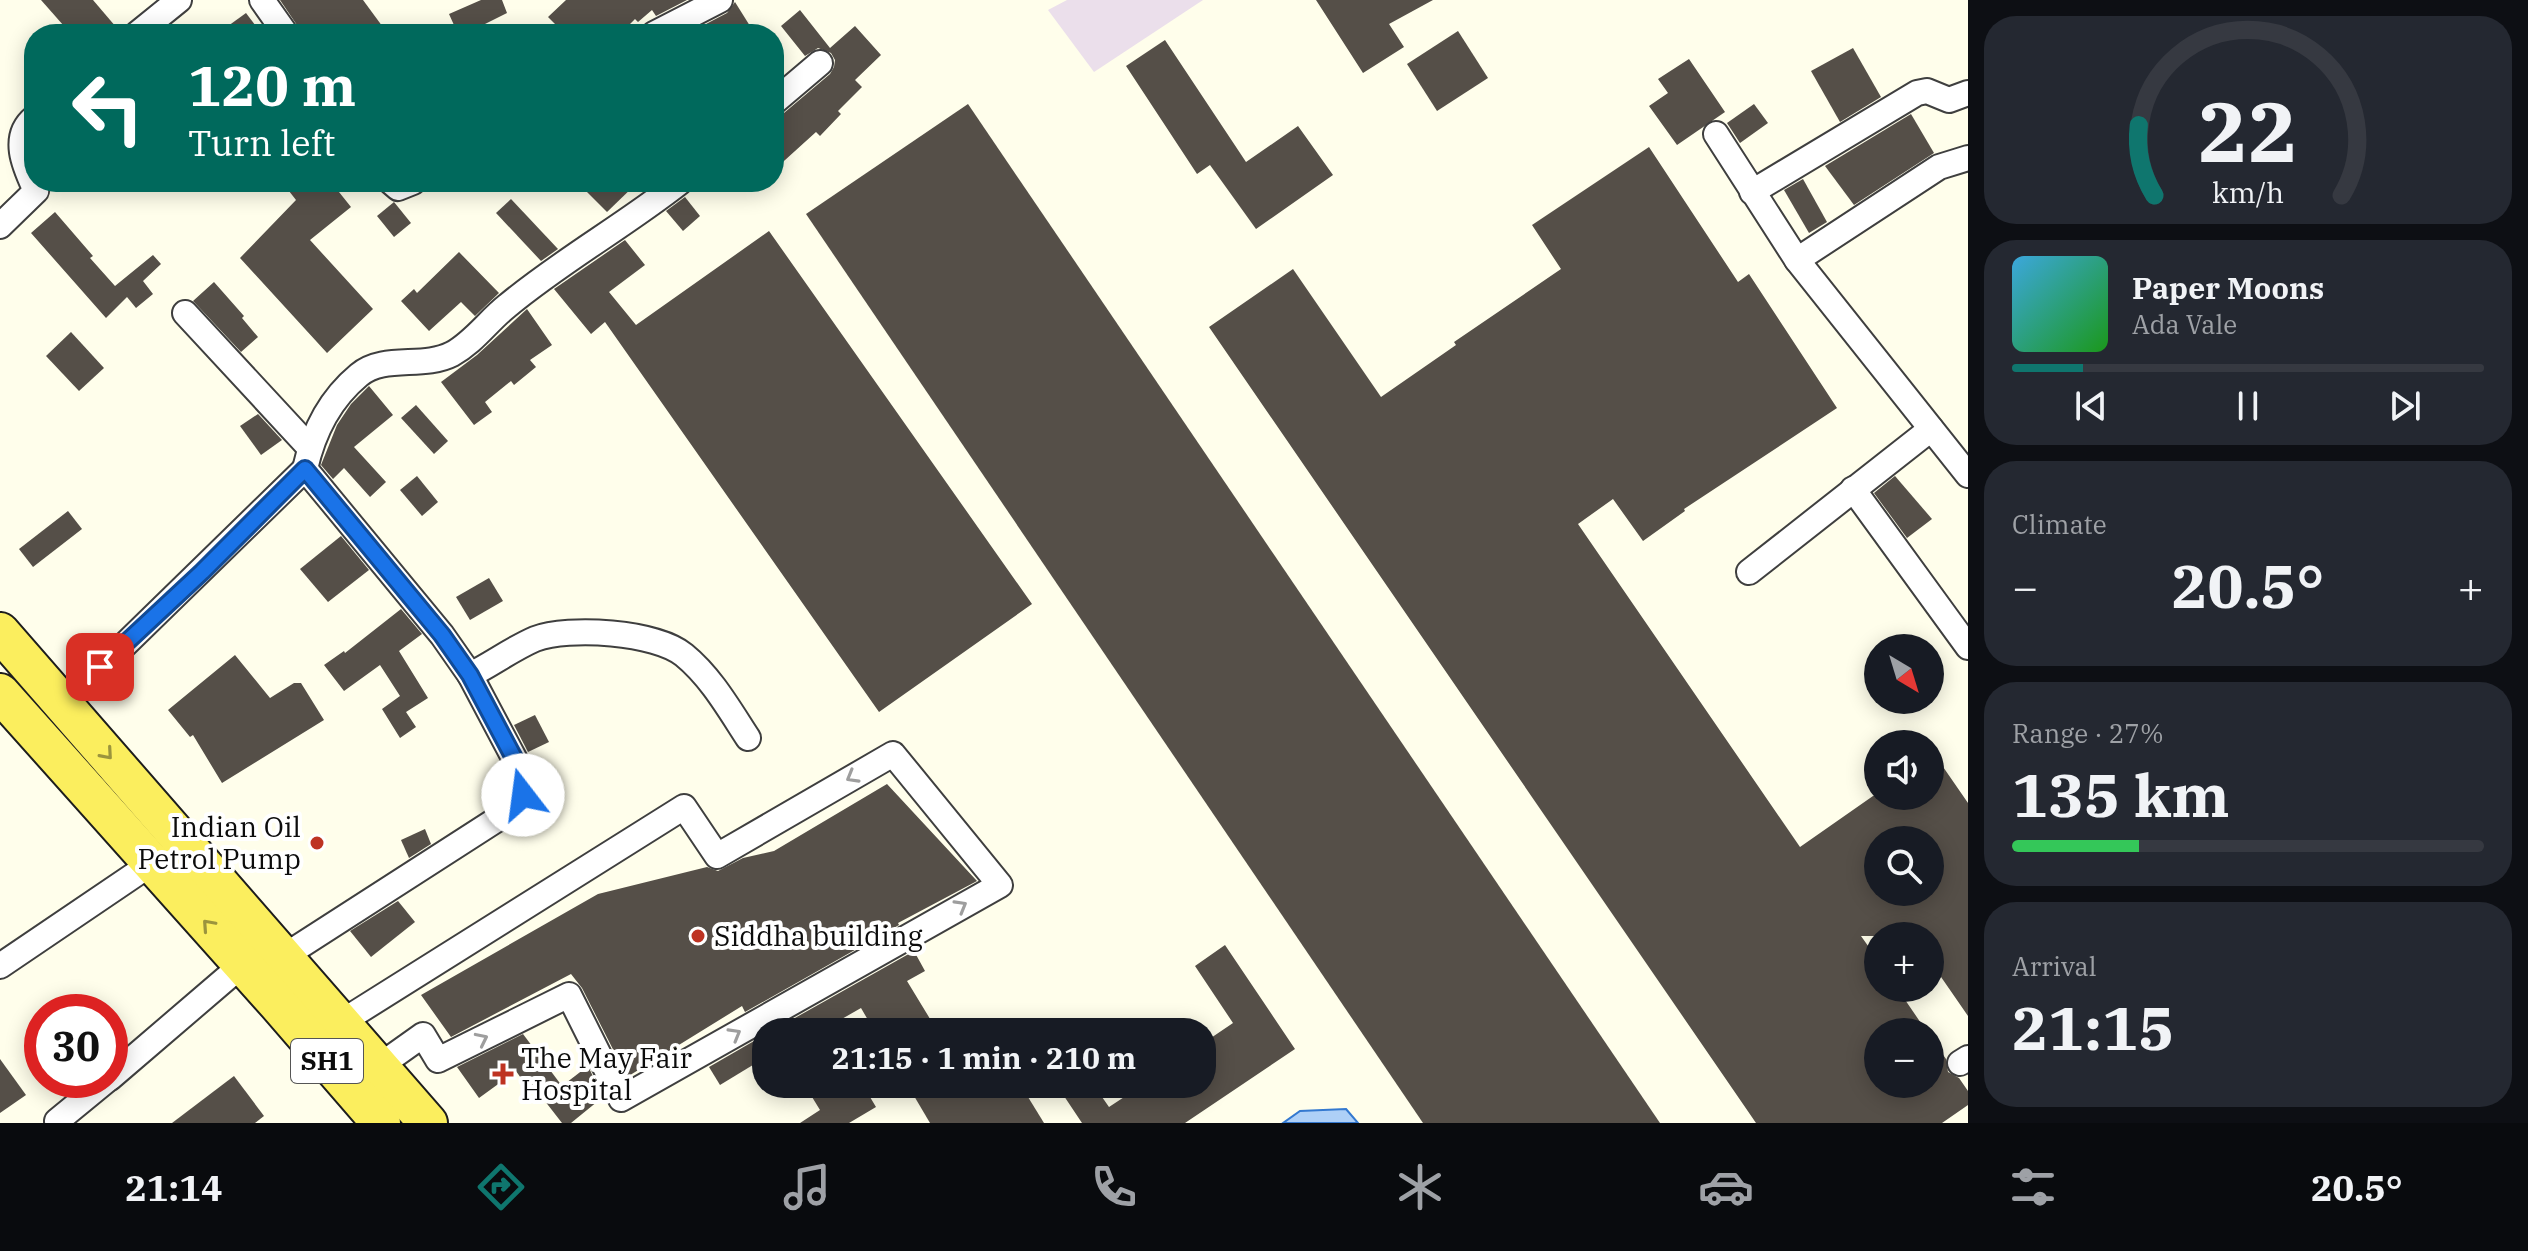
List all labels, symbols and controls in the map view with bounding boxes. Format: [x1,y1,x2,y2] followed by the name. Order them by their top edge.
[188,49,356,121] text: 120 m
[56,56,160,160] icon: left
[2198,77,2298,185] text: 22
[188,119,335,166] text: Turn left
[2212,174,2284,211] text: km/h
[2132,268,2324,307] text: Paper Moons
[2132,307,2237,341] text: Ada Vale
[2069,384,2113,428] icon: previous
[2226,384,2270,428] icon: pause
[2383,384,2427,428] icon: next
[2012,507,2107,541] text: Climate
[2171,546,2325,625] text: 20.5°
[2012,558,2038,615] text: −
[2458,558,2484,615] text: +
[66,633,134,701] pin
[1864,634,1944,714] north arrow
[1864,634,1944,1098] map controls
[78,645,122,689] icon: arrive
[2012,716,2164,750] text: Range · 27%
[1864,730,1944,810] button: sound
[97,744,112,759] one-way arrow
[481,753,565,837] position arrow
[2012,755,2230,834] text: 135 km
[846,767,861,783] one-way arrow
[137,808,301,877] place label: Indian Oil Petrol Pump
[1864,826,1944,906] button: search
[308,834,326,852] marker: Indian Oil Petrol Pump
[953,901,968,916] one-way arrow
[714,917,923,954] place label: Siddha building
[202,920,217,934] one-way arrow
[1864,922,1944,1002] button: +
[689,927,707,945] marker: Siddha building
[2012,949,2097,983] text: Arrival
[2012,988,2174,1067] text: 21:15
[24,994,128,1098] speed limit sign: 30
[1864,1018,1944,1098] button: −
[727,1029,741,1044] one-way arrow
[473,1033,488,1048] one-way arrow
[832,1038,1136,1077] text: 21:15 · 1 min · 210 m
[291,1039,363,1083] road number: SH1
[521,1039,693,1108] place label: The May Fair Hospital
[492,1063,514,1085] marker: The May Fair Hospital
[473,1159,529,1215] icon: directions
[779,1159,835,1215] icon: music
[1086,1159,1142,1215] icon: phone
[1392,1159,1448,1215] icon: climate
[1698,1159,1754,1215] icon: car
[2005,1159,2061,1215] icon: filters
[125,1164,222,1211] text: 21:14
[2311,1164,2403,1211] text: 20.5°

